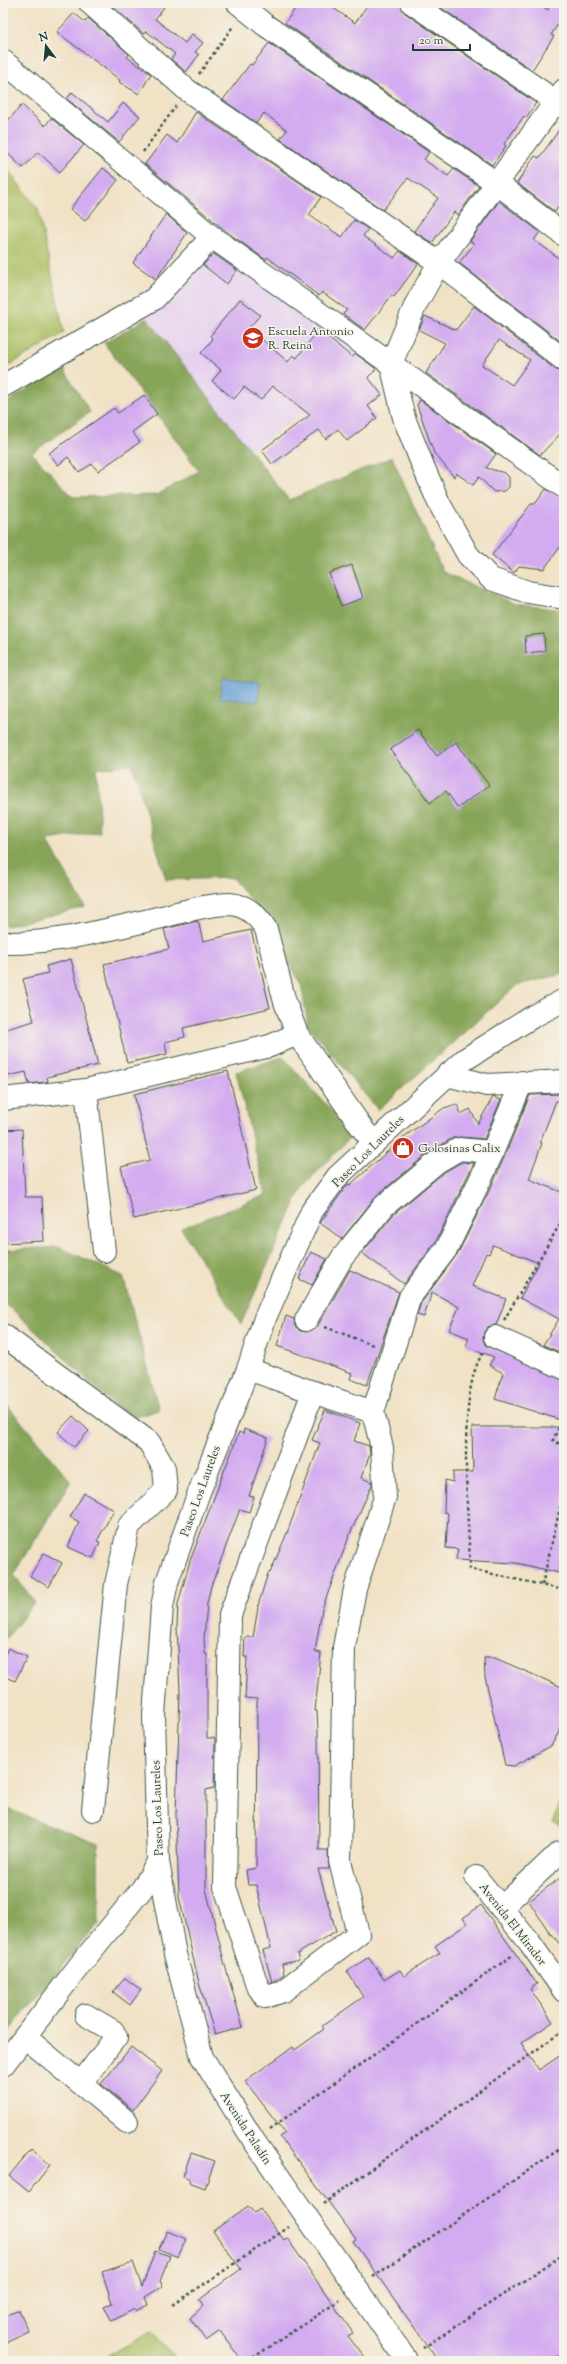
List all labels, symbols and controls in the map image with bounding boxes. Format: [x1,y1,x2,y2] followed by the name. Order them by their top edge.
[26,26,66,66] north arrow
[413,26,470,52] scale bar
[36,28,50,47] text: N
[419,32,444,50] text: 20 m
[268,323,354,355] place label: Escuela Antonio R. Reina
[240,325,266,351] school or university icon: Escuela Antonio R. Reina
[329,1111,409,1192] street label: Paseo Los Laureles
[390,1135,416,1161] shop icon: Golosinas Calix
[418,1140,501,1158] place label: Golosinas Calix
[176,1443,226,1539] street label: Paseo Los Laureles
[147,1760,169,1856] street label: Paseo Los Laureles
[474,1879,551,1970] street label: Avenida El Mirador
[215,2088,276,2169] street label: Avenida Paladín

